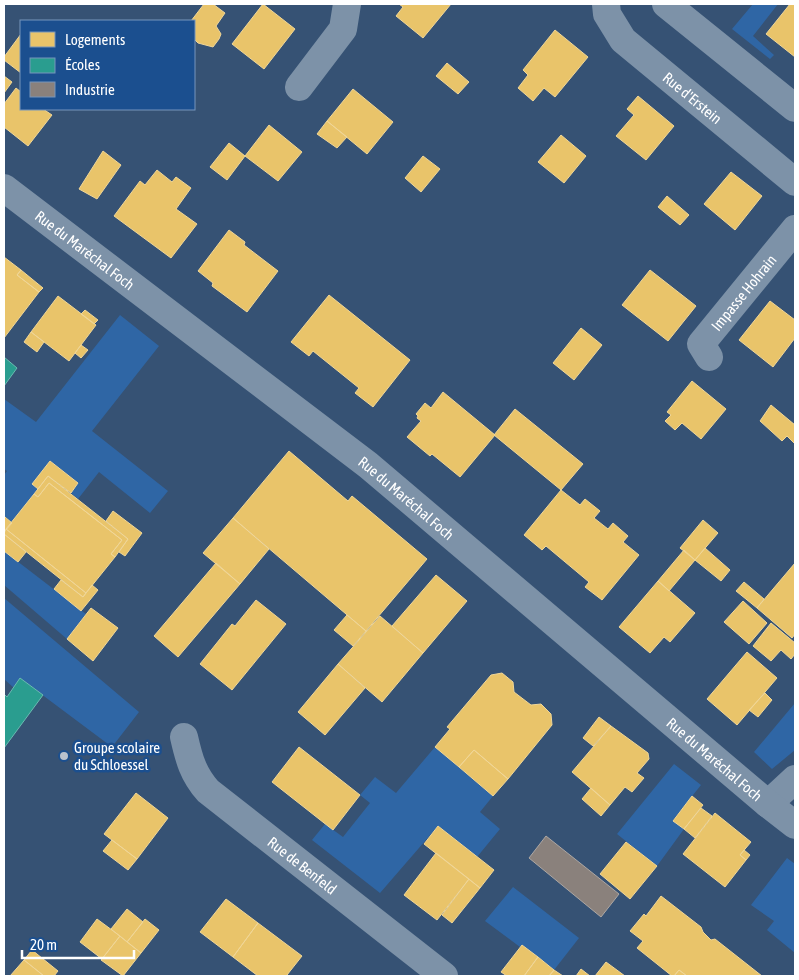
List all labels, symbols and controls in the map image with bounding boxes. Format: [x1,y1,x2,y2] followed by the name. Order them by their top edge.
[20,20,195,110] legend
[65,31,125,48] text: Logements
[65,56,100,73] text: Écoles
[660,68,726,127] street label: Rue d'Erstein
[65,81,115,98] text: Industrie
[32,207,138,293] street label: Rue du Maréchal Foch
[707,251,779,334] street label: Impasse Hohrain
[355,453,458,543] street label: Rue du Maréchal Foch
[664,714,766,804] street label: Rue du Maréchal Foch
[74,739,160,773] place label: Groupe scolaire du Schloessel
[58,750,70,762] marker: Groupe scolaire du Schloessel
[265,833,340,897] street label: Rue de Benfeld
[22,928,135,960] scale bar
[30,936,57,953] text: 20 m

